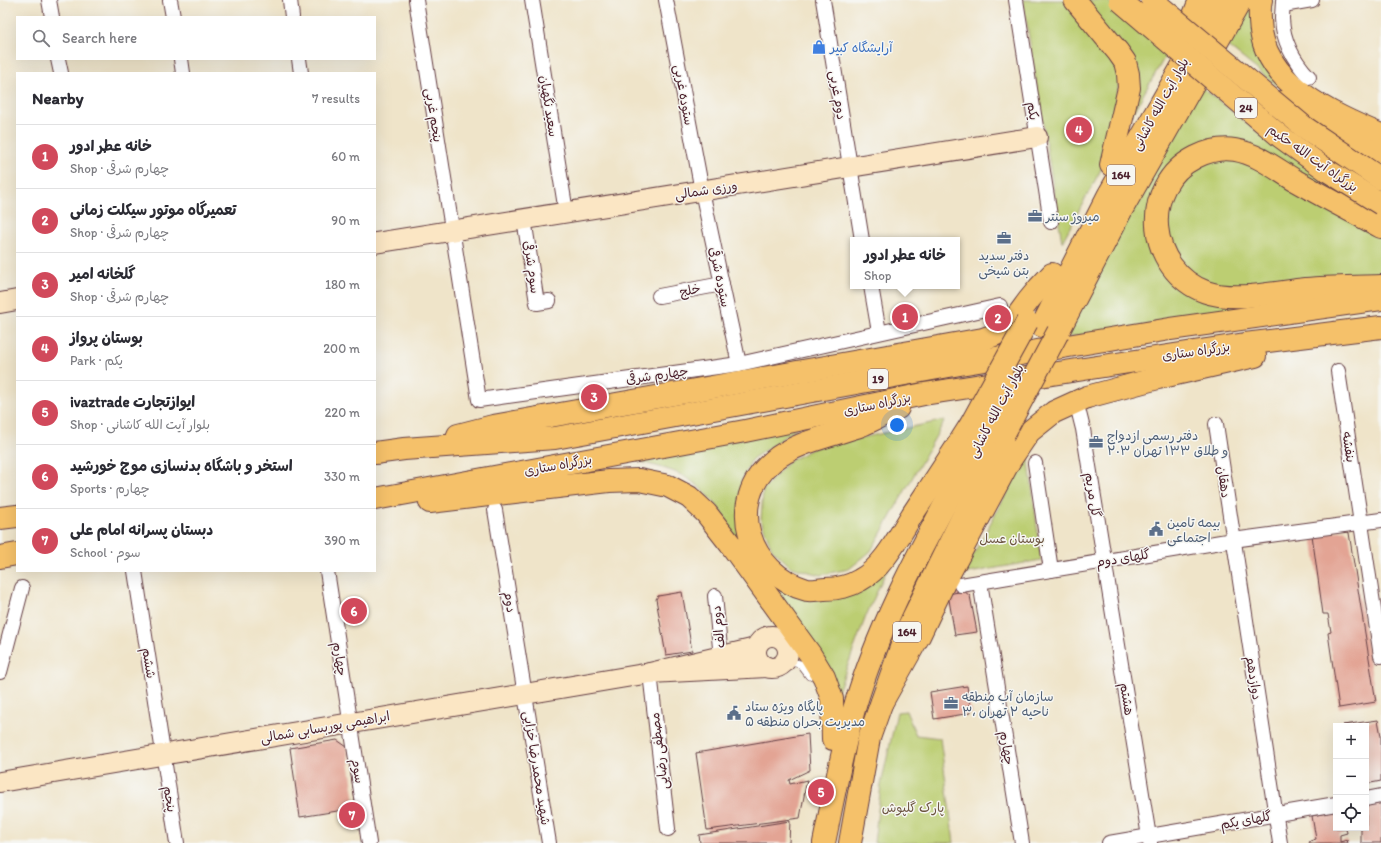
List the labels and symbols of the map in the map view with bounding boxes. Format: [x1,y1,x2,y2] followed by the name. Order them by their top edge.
[811,39,827,55] shop icon: آرایشگاه کبیر
[829,40,893,56] place label: آرایشگاه کبیر
[1128,55,1193,154] street label: بلوار آیت الله کاشانی
[669,64,697,127] street label: ستوده غربی
[824,69,849,121] street label: دوم غربی
[536,74,561,138] street label: سعید نگهبان
[419,87,446,144] street label: پنجم غربی
[1235,98,1257,118] road number: 24
[1021,101,1042,122] street label: یکم
[1066,115,1092,145] pin: 4
[1263,121,1361,197] street label: بزرگراه آیت الله حکیم
[1107,165,1135,185] road number: 164
[674,178,739,204] street label: ورزی شمالی
[1027,208,1043,224] office icon: میروژ سنتر
[1045,209,1099,225] place label: میروژ سنتر
[996,230,1012,246] office icon: دفتر سدید بتن شیخی
[518,239,544,295] street label: سوم شرقی
[705,245,735,309] street label: ستوده شرقی
[979,248,1029,280] place label: دفتر سدید بتن شیخی
[678,281,702,301] street label: خلج
[892,302,918,332] pin: 1
[985,303,1011,333] pin: 2
[1161,339,1231,364] street label: بزرگراه ستاری
[625,362,690,390] street label: چهارم شرقی
[965,362,1029,461] street label: بلوار آیت الله کاشانی
[868,369,888,389] road number: 19
[581,382,607,412] pin: 3
[842,390,912,419] street label: بزرگراه ستاری
[887,415,907,435] your location
[1107,428,1228,459] place label: دفتر رسمی ازدواج ۲۰۳ و طلاق ۱۳۳ تهران
[1338,431,1359,464] street label: بنفشه
[1088,434,1104,450] office icon: دفتر رسمی ازدواج ۲۰۳ و طلاق ۱۳۳ تهران
[523,452,593,479] street label: بزرگراه ستاری
[1214,465,1234,499] street label: دهقان
[1079,471,1104,519] street label: گل مریم
[1167,515,1220,547] place label: بیمه تامین اجتماعی
[1148,521,1164,537] public building icon: بیمه تامین اجتماعی
[979,531,1045,547] park label: بوستان عسل
[1095,546,1152,573] street label: گلهای دوم
[498,590,519,614] street label: دوم
[341,596,367,626] pin: 6
[708,605,731,649] street label: دوم الف
[893,622,921,642] road number: 164
[327,641,350,678] street label: چهارم
[136,647,159,680] street label: ششم
[1240,655,1265,701] street label: دوازدهم
[1114,682,1137,717] street label: هشتم
[962,689,1054,720] place label: سازمان آب منطقه ۳، ناحیه ۲ تهران
[943,695,959,711] office icon: سازمان آب منطقه ۳، ناحیه ۲ تهران
[745,699,865,730] place label: پایگاه ویژه ستاد مدیریت بحران منطقه ۵
[726,705,742,721] public building icon: پایگاه ویژه ستاد مدیریت بحران منطقه ۵
[259,708,391,748] street label: ابراهیمی پوربسابی شمالی
[519,710,553,826] street label: شهید محمدرضا خزایی
[647,711,673,790] street label: مصطفی رضایی
[994,730,1017,767] street label: چهارم
[346,758,367,785] street label: سوم
[808,777,834,807] pin: 5
[158,785,179,814] street label: پنجم
[339,800,365,830] pin: 7
[882,800,944,816] park label: پارک گلپوش
[1219,808,1274,835] street label: گلهای یکم

